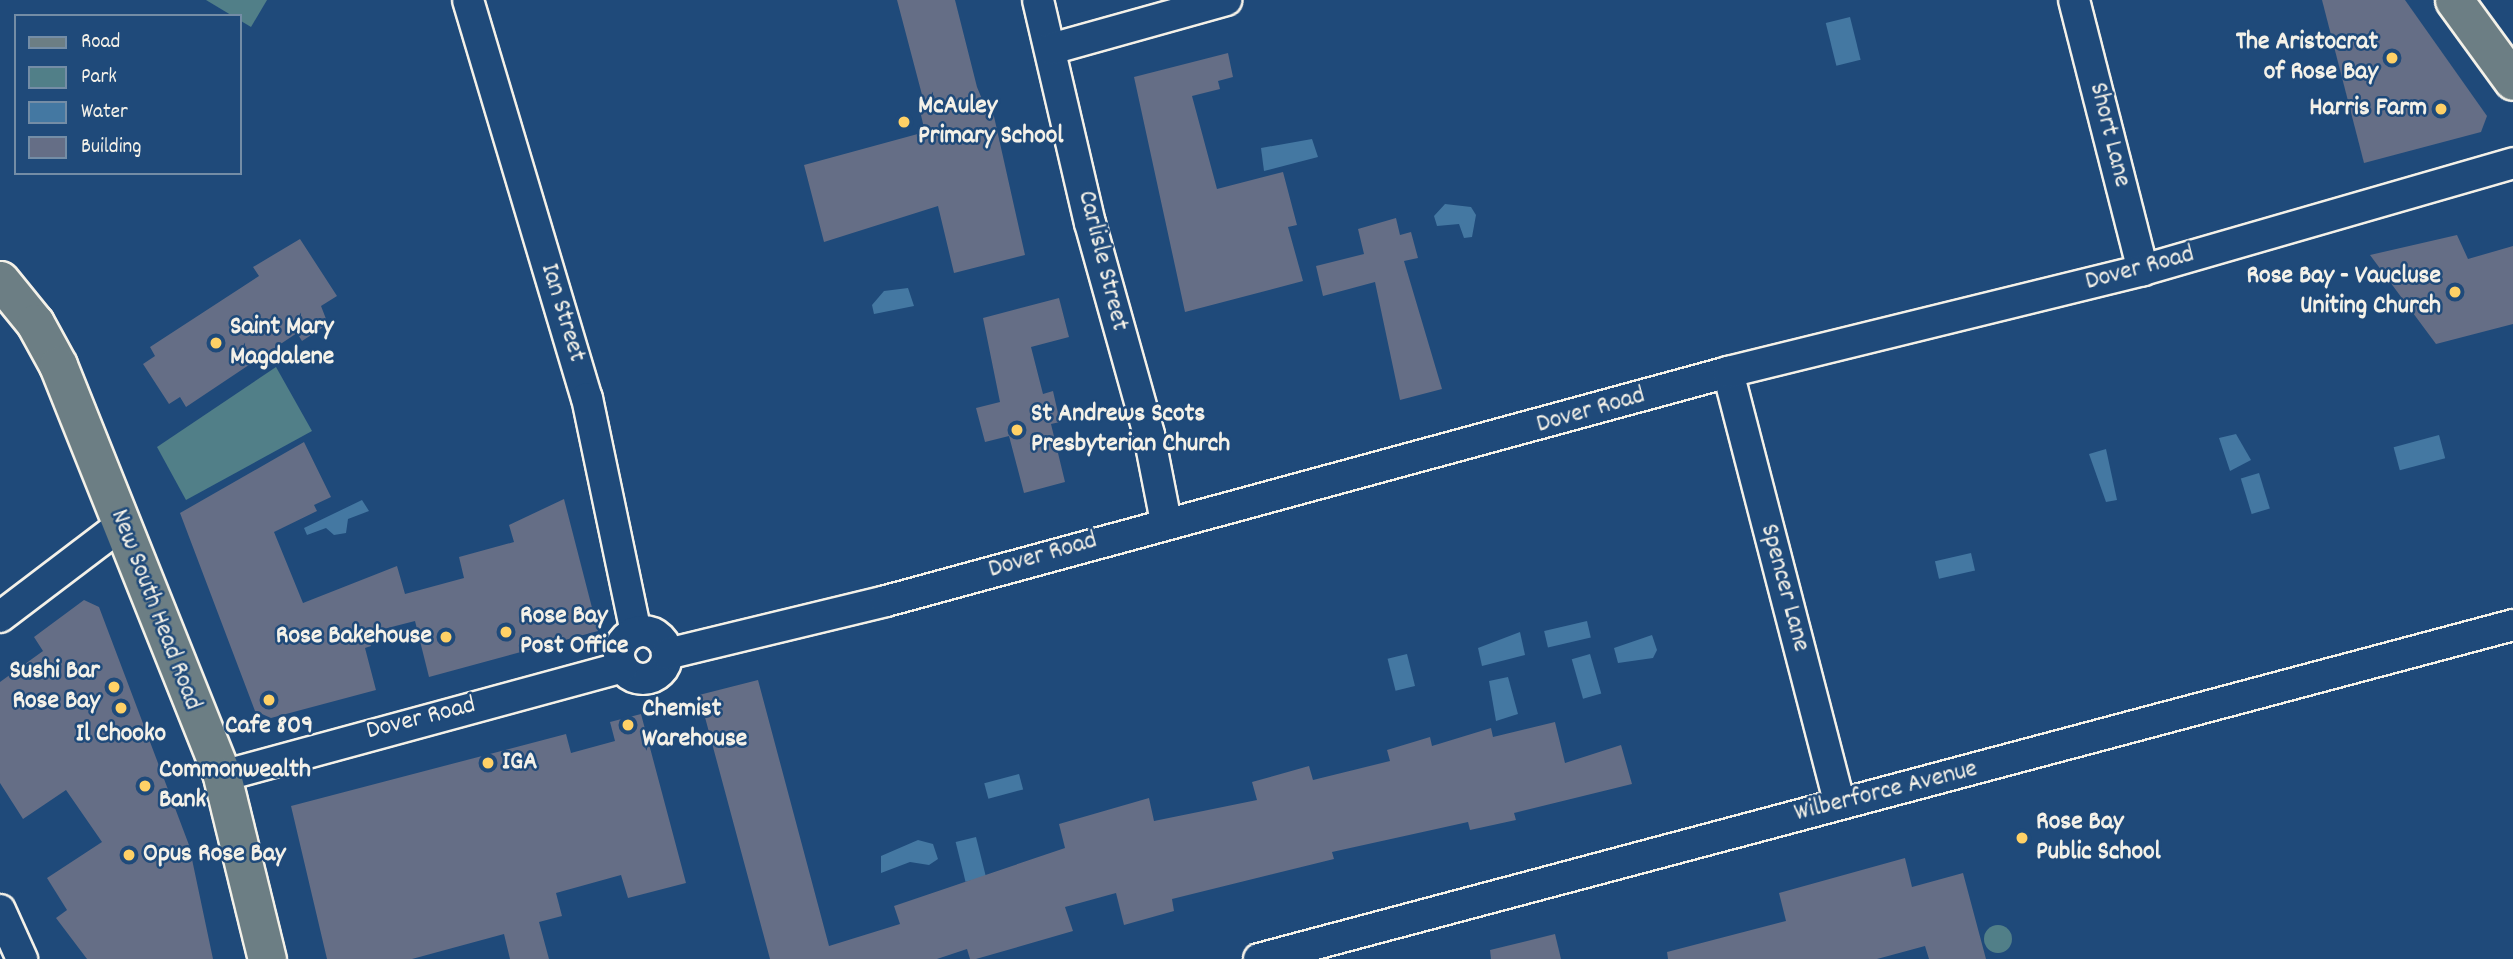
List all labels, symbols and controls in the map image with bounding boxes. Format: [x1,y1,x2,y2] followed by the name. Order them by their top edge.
[14,14,242,175] legend
[2236,27,2378,88] place label: The Aristocrat of Rose Bay
[81,28,120,58] text: Road
[2384,50,2400,66] marker: The Aristocrat of Rose Bay
[81,63,117,93] text: Park
[2081,80,2137,190] street label: Short Lane
[918,91,1064,152] place label: McAuley Primary School
[2309,93,2427,125] place label: Harris Farm
[81,98,128,128] text: Water
[2433,101,2449,117] marker: Harris Farm
[896,114,912,130] marker: McAuley Primary School
[81,133,141,163] text: Building
[1070,188,1134,334] street label: Carlisle Street
[2082,240,2198,298] street label: Dover Road
[532,260,592,366] street label: Ian Street
[2246,261,2441,322] place label: Rose Bay - Vaucluse Uniting Church
[2447,284,2463,300] marker: Rose Bay - Vaucluse Uniting Church
[230,312,334,374] place label: Saint Mary Magdalene
[208,335,224,351] marker: Saint Mary Magdalene
[1533,381,1649,441] street label: Dover Road
[1031,399,1230,460] place label: St Andrews Scots Presbyterian Church
[1009,422,1025,438] marker: St Andrews Scots Presbyterian Church
[102,505,208,715] street label: New South Head Road
[1752,521,1816,655] street label: Spencer Lane
[985,526,1101,586] street label: Dover Road
[520,601,628,662] place label: Rose Bay Post Office
[276,621,432,653] place label: Rose Bakehouse
[498,624,514,640] marker: Rose Bay Post Office
[438,629,454,645] marker: Rose Bakehouse
[10,656,100,718] place label: Sushi Bar Rose Bay
[106,679,122,695] marker: Sushi Bar Rose Bay
[363,690,479,748] street label: Dover Road
[261,692,277,708] marker: Cafe 809
[642,694,747,756] place label: Chemist Warehouse
[113,700,129,716] marker: Il Chooko
[225,711,313,743] place label: Cafe 809
[620,717,636,733] marker: Chemist Warehouse
[76,719,166,751] place label: Il Chooko
[502,747,537,779] place label: IGA
[1791,754,1981,830] street label: Wilberforce Avenue
[159,755,311,816] place label: Commonwealth Bank
[480,755,496,771] marker: IGA
[137,778,153,794] marker: Commonwealth Bank
[2036,807,2161,868] place label: Rose Bay Public School
[2014,830,2030,846] marker: Rose Bay Public School
[143,839,286,871] place label: Opus Rose Bay
[121,847,137,863] marker: Opus Rose Bay

